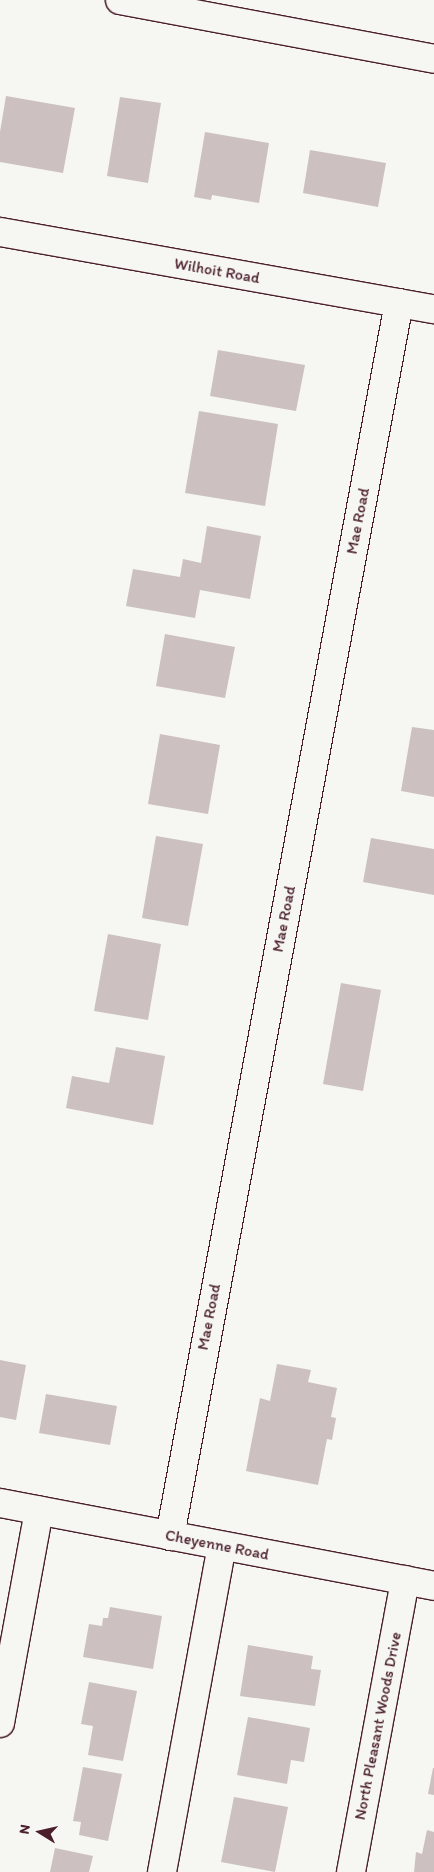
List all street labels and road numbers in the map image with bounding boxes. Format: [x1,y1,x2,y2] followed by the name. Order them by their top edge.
[173,254,261,288] street label: Wilhoit Road
[342,486,374,556] street label: Mae Road
[268,884,300,954] street label: Mae Road
[193,1282,225,1352] street label: Mae Road
[163,1526,271,1564] street label: Cheyenne Road
[350,1630,406,1822] street label: North Pleasant Woods Drive

